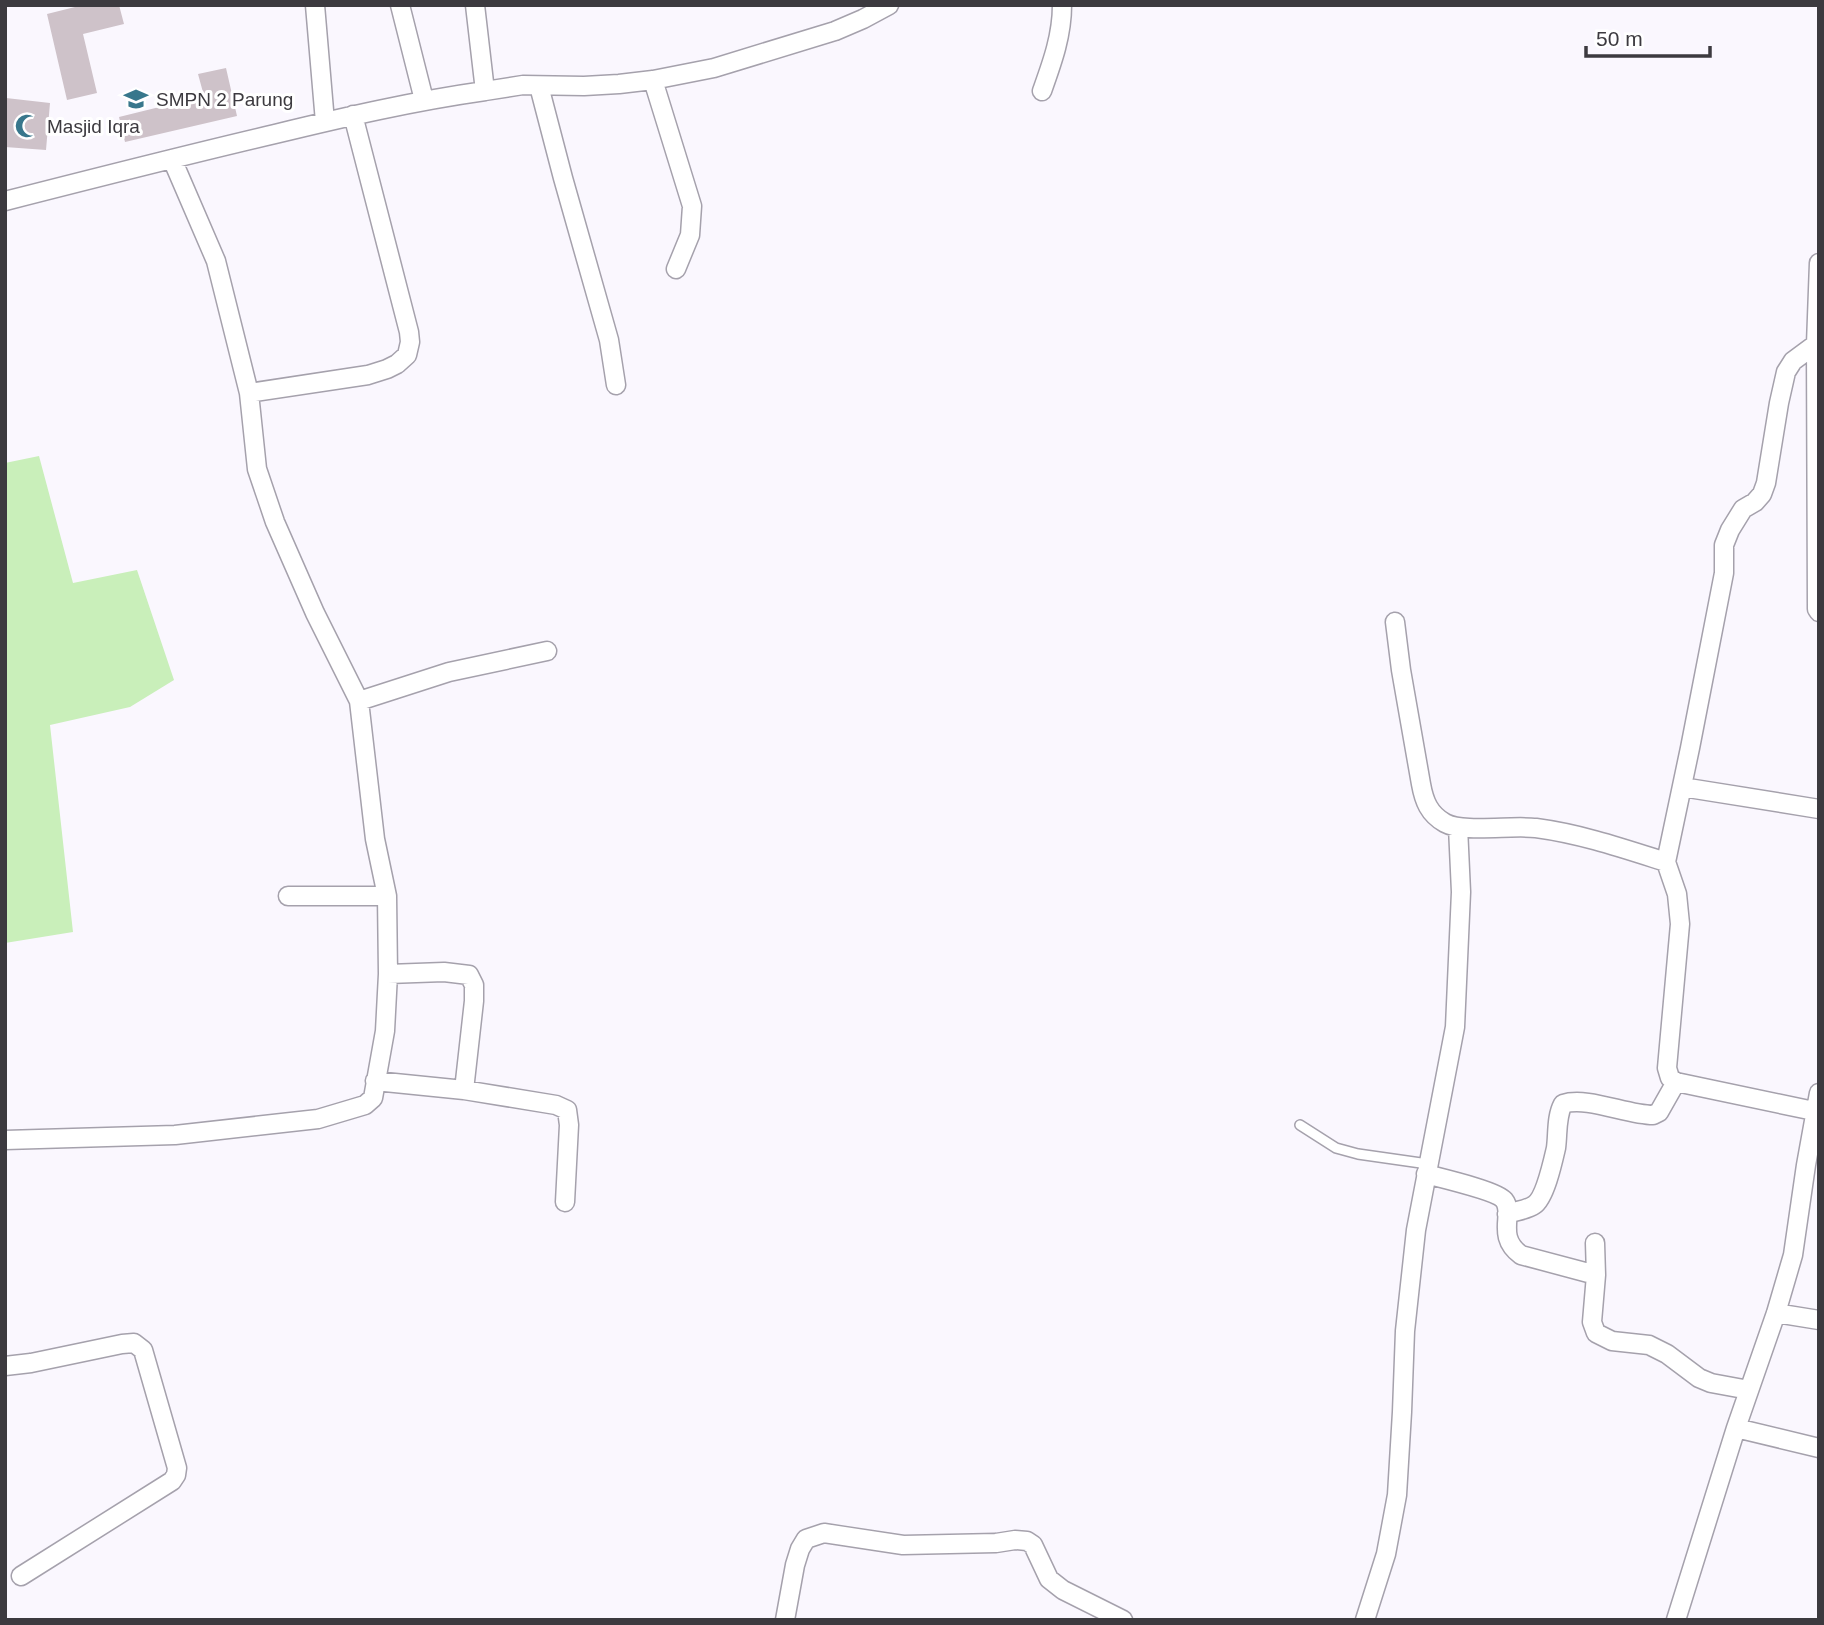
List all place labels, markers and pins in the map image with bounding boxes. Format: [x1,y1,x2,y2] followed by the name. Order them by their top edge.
[122,85,150,113] school or university icon: SMPN 2 Parung
[156,89,293,110] place label: SMPN 2 Parung
[13,112,41,140] mosque icon: Masjid Iqra
[47,116,140,137] place label: Masjid Iqra

